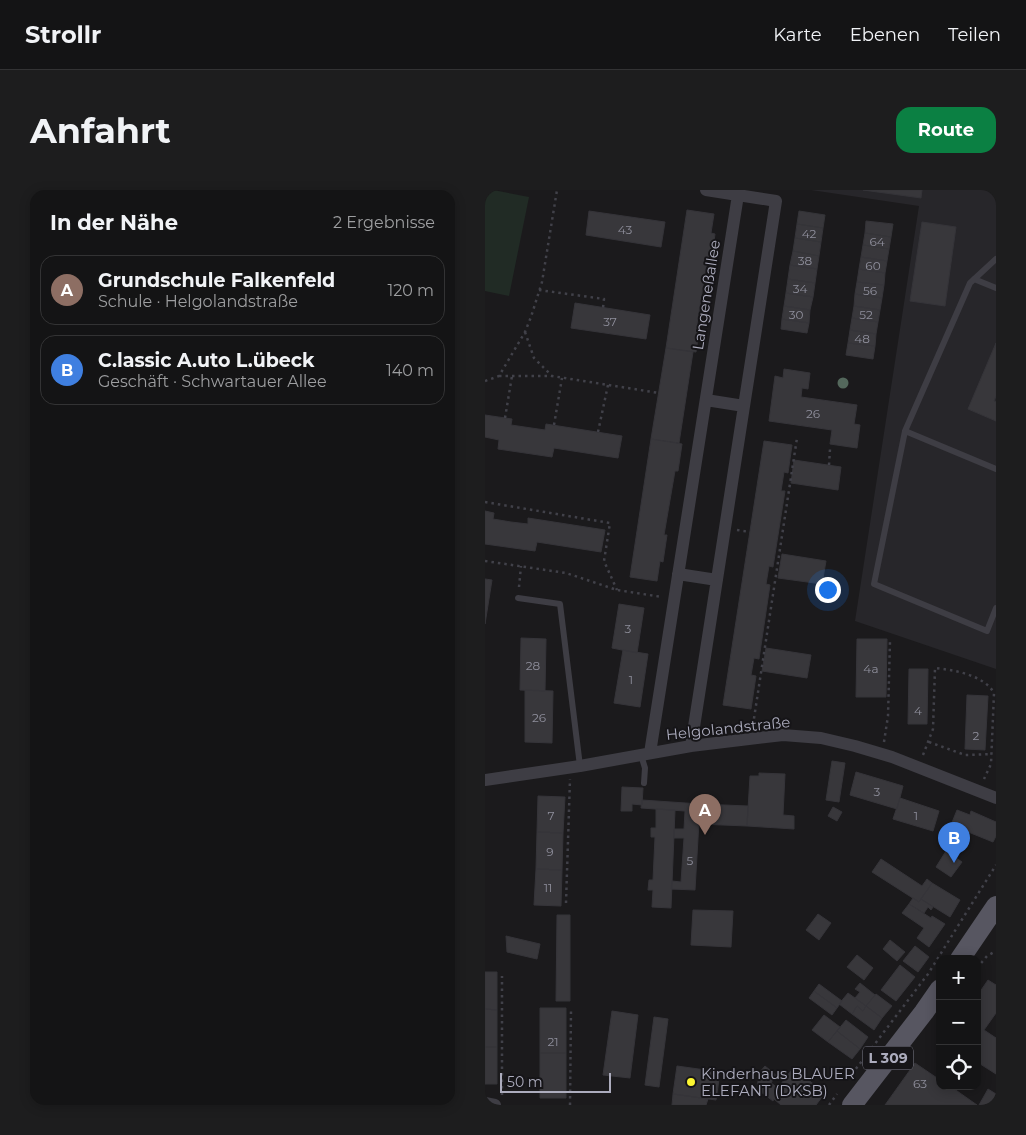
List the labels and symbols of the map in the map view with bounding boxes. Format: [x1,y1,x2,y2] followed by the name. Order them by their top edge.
[618,222,632,237] house number: 43
[802,226,817,241] house number: 42
[869,234,885,249] house number: 64
[688,239,724,351] street label: Langeneßallee
[798,253,813,268] house number: 38
[865,258,881,273] house number: 60
[793,281,807,296] house number: 34
[863,283,877,298] house number: 56
[789,307,803,322] house number: 30
[859,307,873,322] house number: 52
[603,314,617,329] house number: 37
[854,331,870,346] house number: 48
[806,406,820,421] house number: 26
[815,577,841,603] your location
[625,621,632,636] house number: 3
[526,658,541,673] house number: 28
[863,661,879,676] house number: 4a
[629,672,633,687] house number: 1
[914,703,922,718] house number: 4
[532,710,546,725] house number: 26
[665,712,791,744] street label: Helgolandstraße
[973,728,980,743] house number: 2
[874,784,881,799] house number: 3
[689,794,721,835] pin: A
[547,808,555,823] house number: 7
[914,808,918,823] house number: 1
[938,822,970,863] pin: B
[546,844,554,859] house number: 9
[687,853,694,868] house number: 5
[544,880,552,895] house number: 11
[547,1034,559,1049] house number: 21
[863,1046,913,1070] road number: L 309
[701,1064,855,1100] place label: Kinderhaus BLAUER ELEFANT (DKSB)
[500,1070,611,1093] scale bar
[685,1076,697,1088] marker: Kinderhaus BLAUER ELEFANT (DKSB)
[913,1076,927,1091] house number: 63

